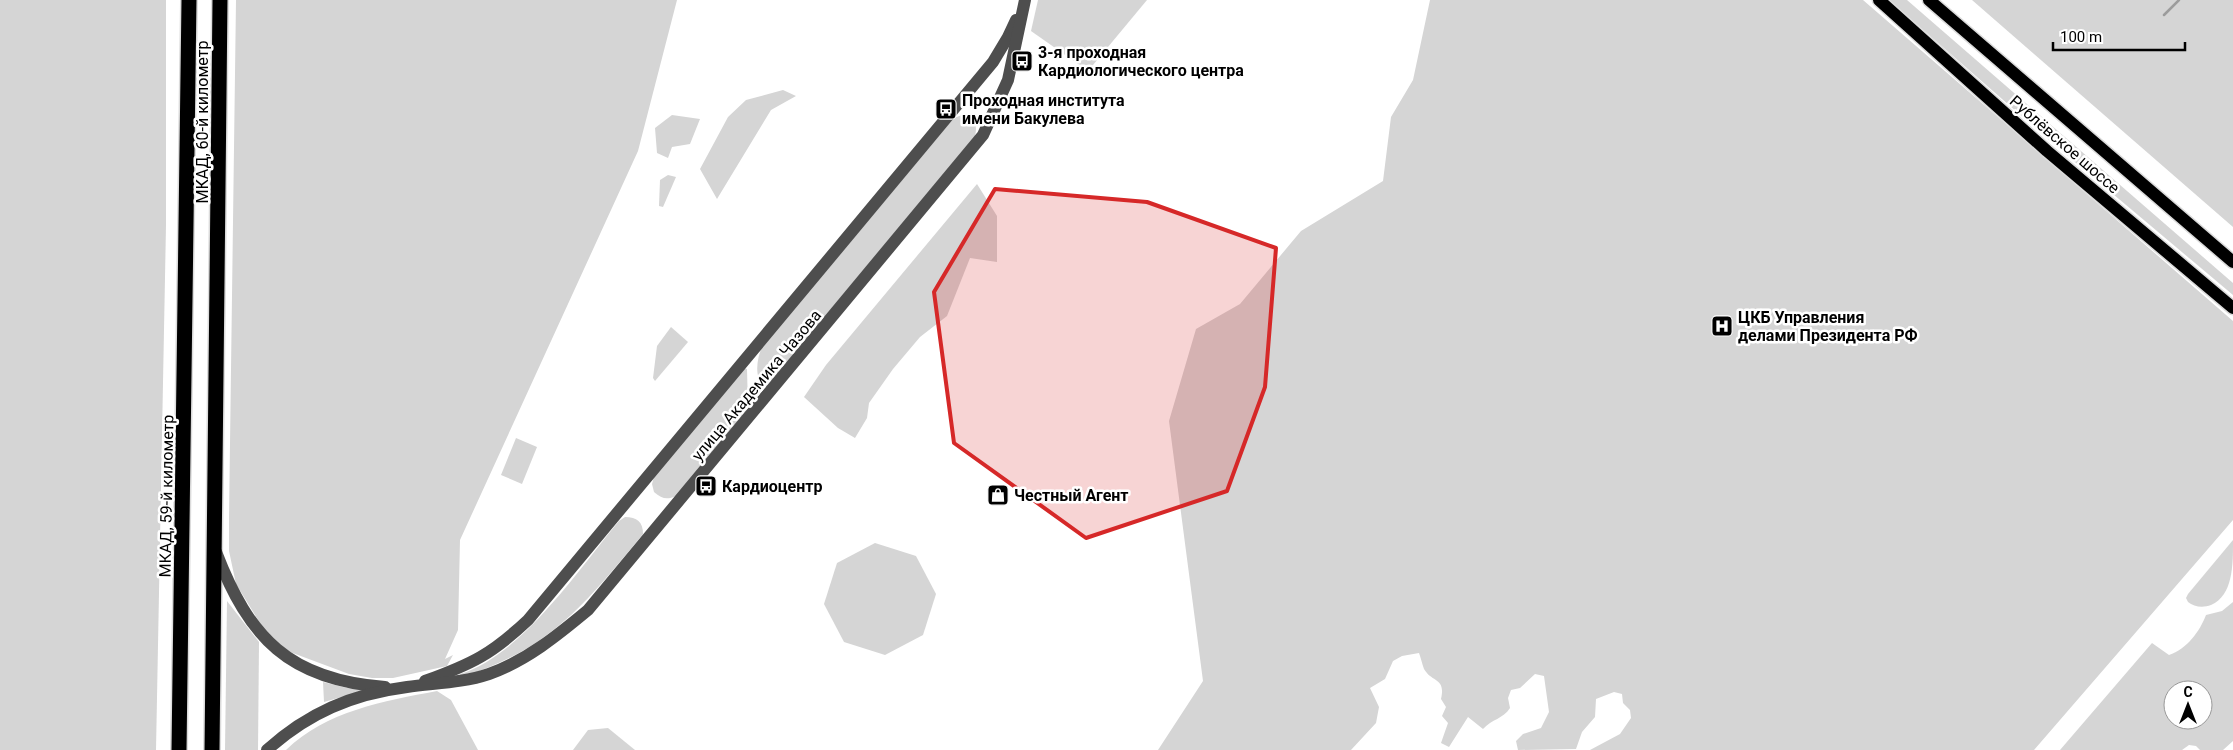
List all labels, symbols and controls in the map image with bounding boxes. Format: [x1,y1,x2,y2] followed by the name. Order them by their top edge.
[2053,20,2186,52] scale bar
[2060,28,2102,46] text: 100 m
[193,41,212,203] street label: МКАД, 60-й километр
[1038,43,1244,80] place label: 3-я проходная Кардиологического центра
[1010,49,1034,73] bus stop icon: 3-я проходная Кардиологического центра
[962,91,1125,128] place label: Проходная института имени Бакулева
[2006,92,2123,197] street label: Рублёвское шоссе
[934,97,958,121] bus stop icon: Проходная института имени Бакулева
[688,306,825,465] street label: улица Академика Чазова
[1738,308,1918,345] place label: ЦКБ Управления делами Президента РФ
[1710,314,1734,338] hospital icon: ЦКБ Управления делами Президента РФ
[156,414,177,578] street label: МКАД, 59-й километр
[694,474,718,498] bus stop icon: Кардиоцентр
[722,477,822,496] place label: Кардиоцентр
[986,483,1010,507] shop icon: Честный Агент
[1014,486,1129,505] place label: Честный Агент
[2163,680,2213,730] north arrow
[2183,684,2193,700] text: С

